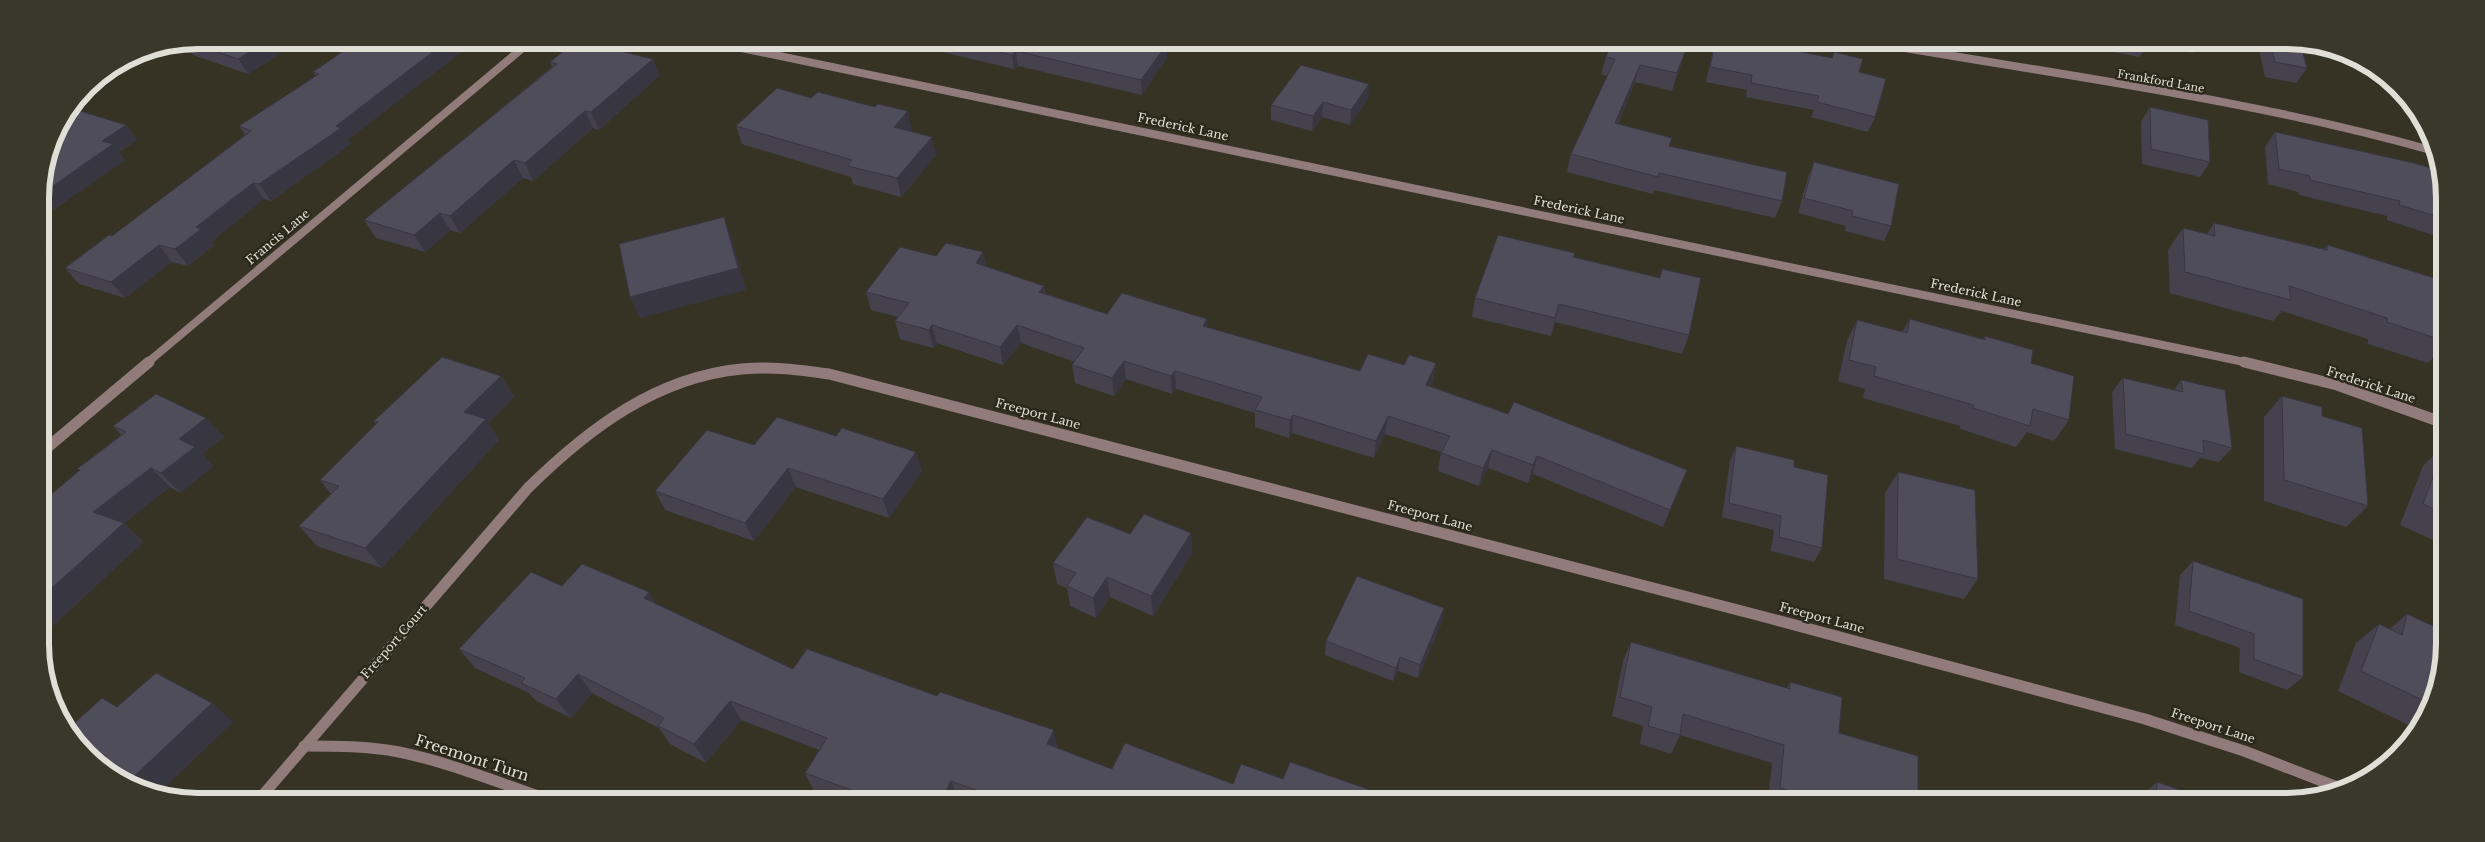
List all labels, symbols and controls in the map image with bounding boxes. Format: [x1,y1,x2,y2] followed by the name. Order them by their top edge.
[2116,66,2206,96] street label: Frankford Lane
[1136,110,1230,144] street label: Frederick Lane
[1532,193,1626,227] street label: Frederick Lane
[243,206,313,268] street label: Francis Lane
[1929,276,2023,310] street label: Frederick Lane
[2325,363,2418,406] street label: Frederick Lane
[994,395,1082,432] street label: Freeport Lane
[1386,497,1474,534] street label: Freeport Lane
[1778,599,1866,636] street label: Freeport Lane
[358,601,430,682] street label: Freeport Court
[2169,705,2257,746] street label: Freeport Lane
[413,730,531,785] street label: Freemont Turn

